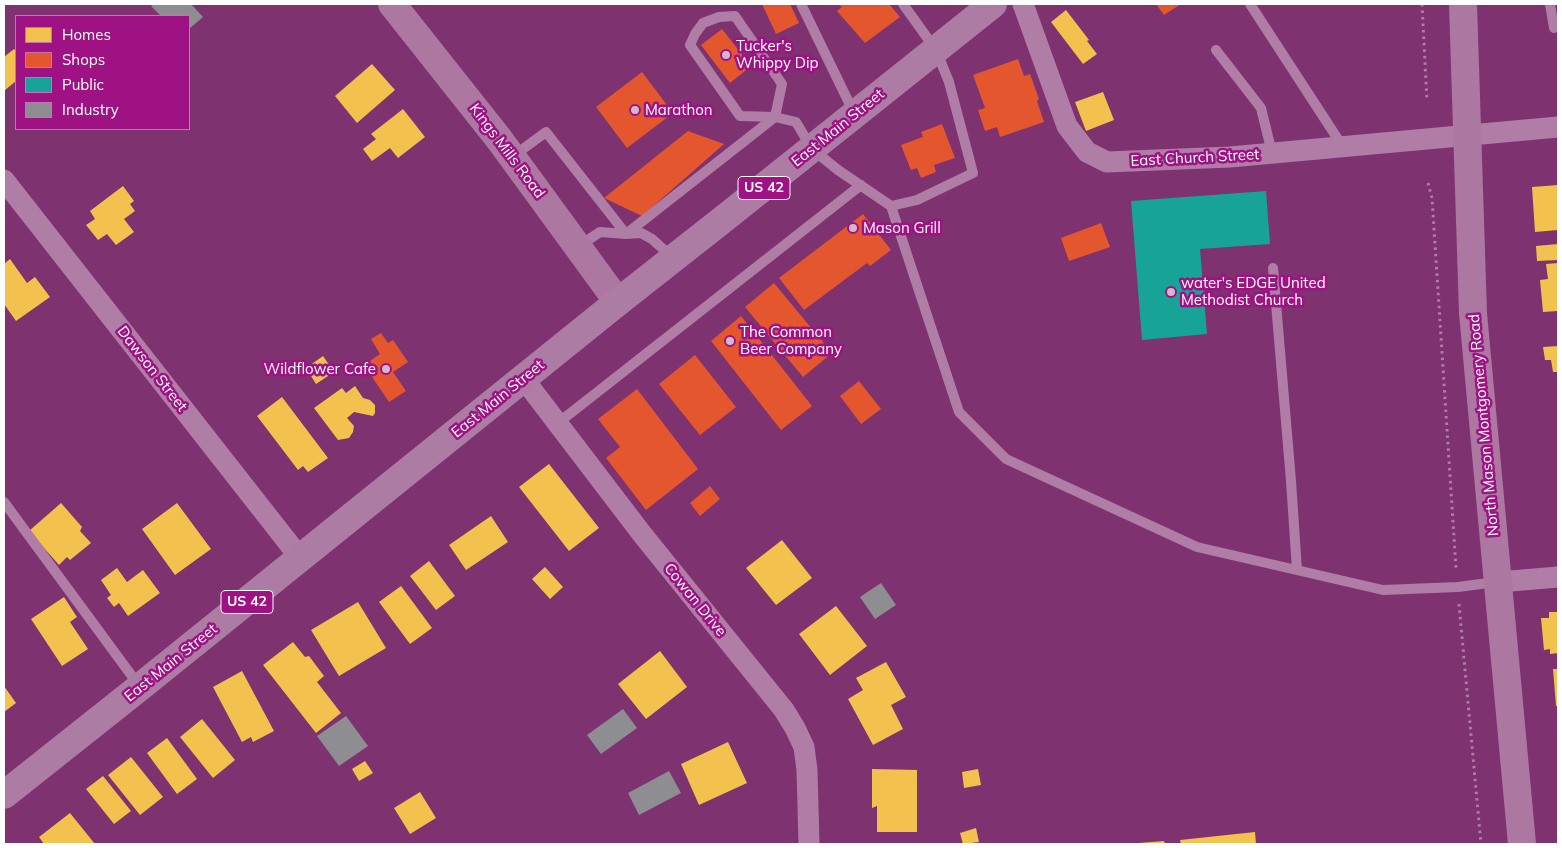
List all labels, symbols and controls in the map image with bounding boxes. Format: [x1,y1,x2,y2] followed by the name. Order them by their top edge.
[15,15,190,130] legend
[62,25,111,44] text: Homes
[736,37,819,72] place label: Tucker's Whippy Dip
[720,49,732,61] marker: Tucker's Whippy Dip
[62,50,105,69] text: Shops
[62,75,104,94] text: Public
[788,85,888,171] street label: East Main Street
[62,100,119,119] text: Industry
[466,100,548,202] street label: Kings Mills Road
[645,101,713,119] place label: Marathon
[629,104,641,116] marker: Marathon
[1130,146,1260,170] street label: East Church Street
[738,177,790,200] road number: US 42
[863,219,941,237] place label: Mason Grill
[847,222,859,234] marker: Mason Grill
[1181,274,1326,309] place label: water's EDGE United Methodist Church
[1165,286,1177,298] marker: water's EDGE United Methodist Church
[1465,313,1503,537] street label: North Mason Montgomery Road
[113,323,191,415] street label: Dawson Street
[740,323,842,358] place label: The Common Beer Company
[724,335,736,347] marker: The Common Beer Company
[448,356,548,442] street label: East Main Street
[264,360,376,378] place label: Wildflower Cafe
[380,363,392,375] marker: Wildflower Cafe
[660,560,730,640] street label: Cowan Drive
[221,590,273,614] road number: US 42
[121,620,221,706] street label: East Main Street

